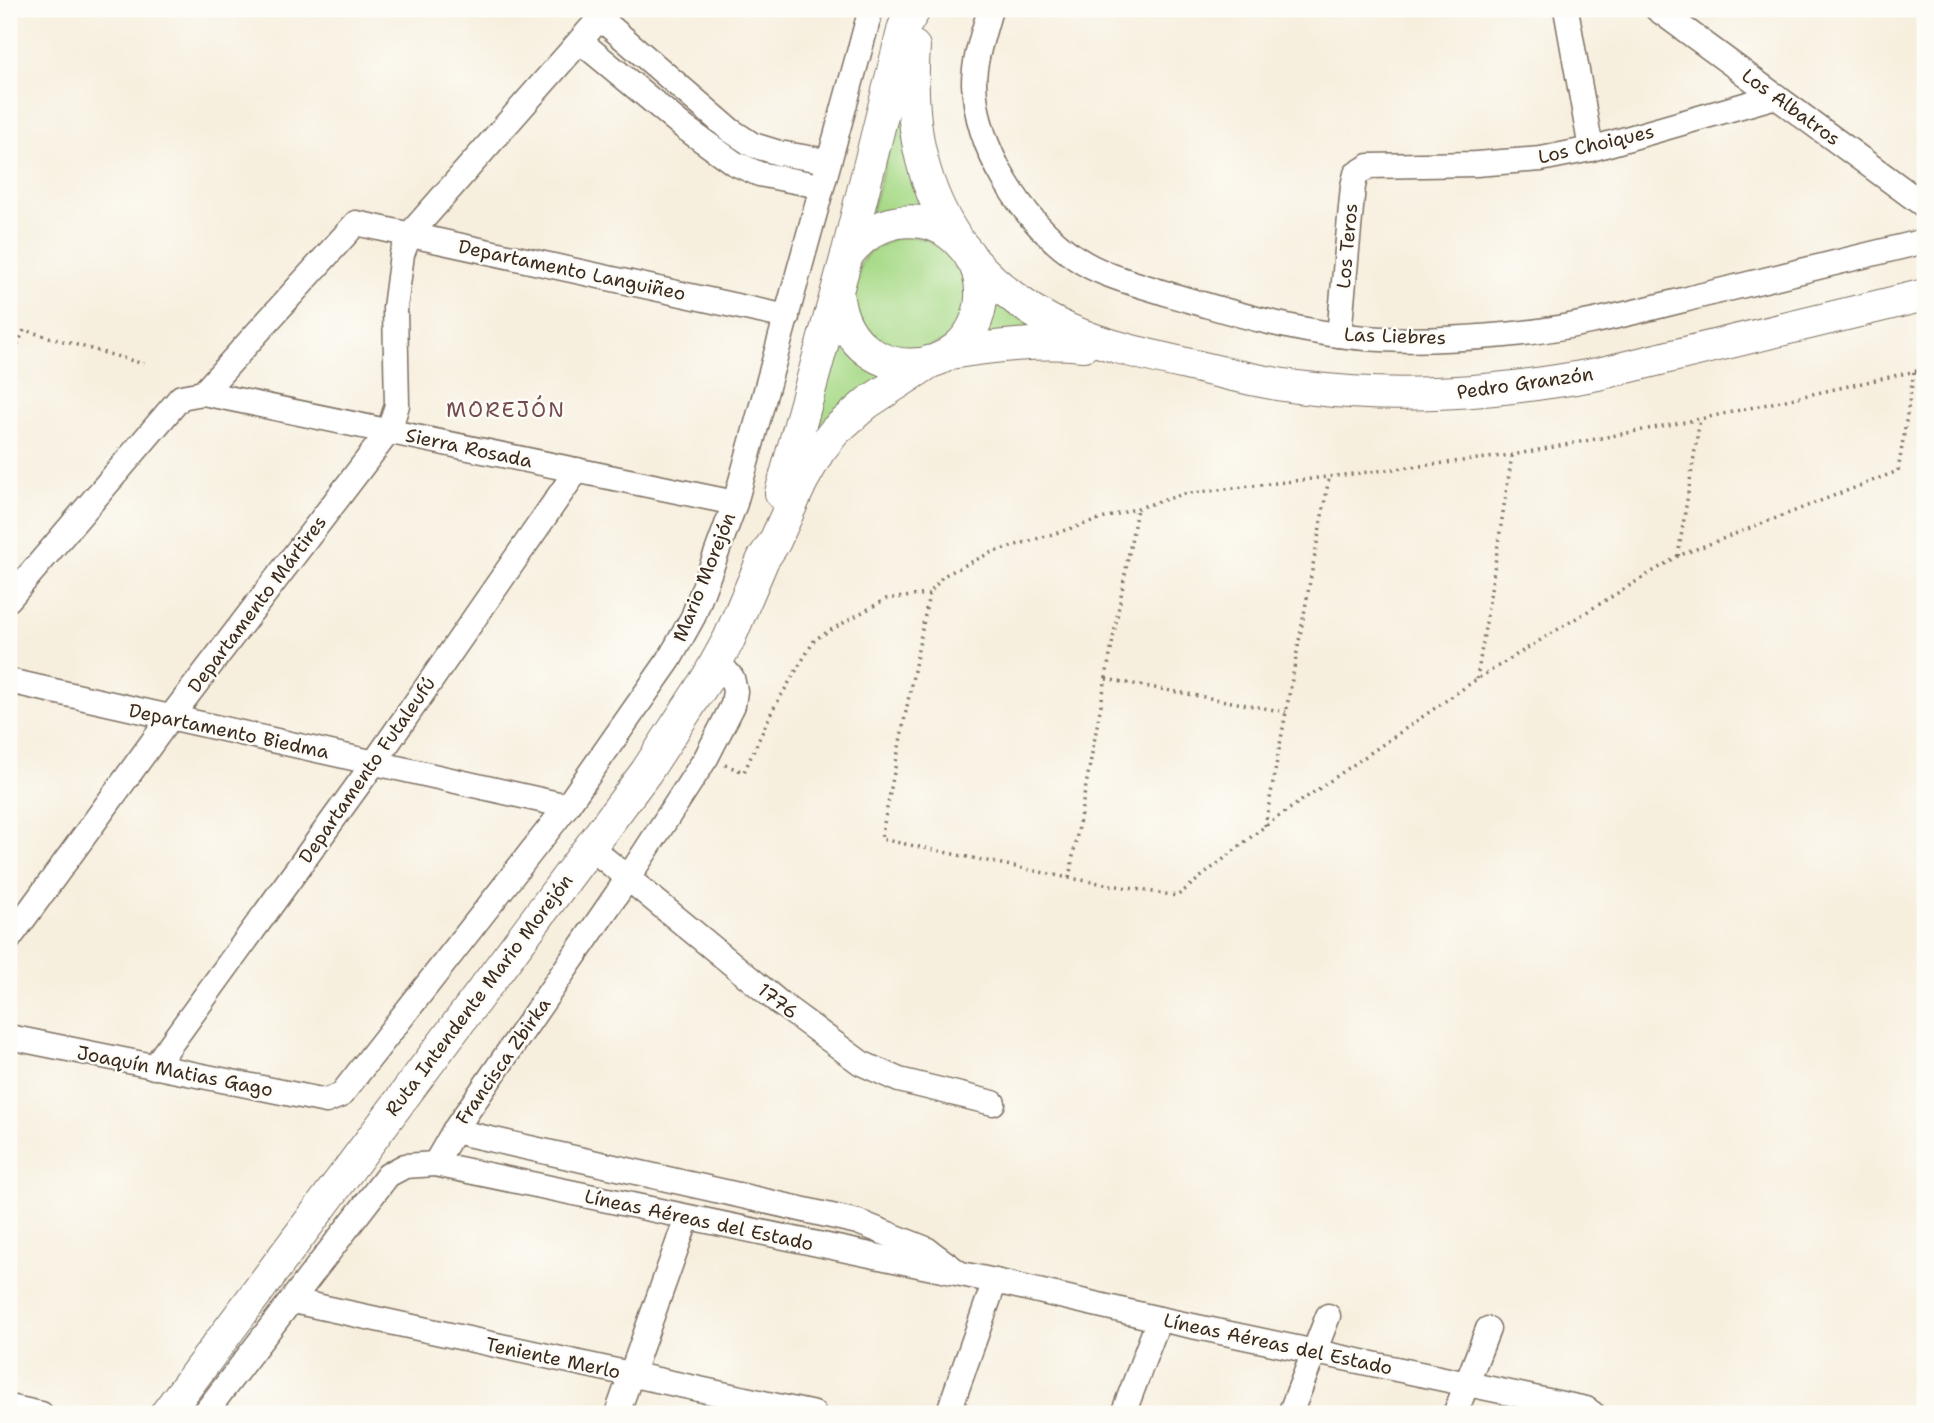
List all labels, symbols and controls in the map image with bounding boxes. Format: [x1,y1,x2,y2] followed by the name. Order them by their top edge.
[1737,63,1845,151] street label: Los Albatros
[1536,119,1656,169] street label: Los Choiques
[1331,202,1363,290] street label: Los Teros
[456,234,688,306] street label: Departamento Languiñeo
[1343,322,1447,350] street label: Las Liebres
[1455,361,1595,405] street label: Pedro Granzón
[446,395,566,424] district label: MOREJÓN
[403,422,535,474] street label: Sierra Rosada
[667,509,741,645] street label: Mario Morejón
[182,510,332,698] street label: Departamento Mártires
[293,672,441,868] street label: Departamento Futaleufú
[127,698,332,764] street label: Departamento Biedma
[380,869,578,1121] street label: Ruta Intendente Mario Morejón
[753,977,803,1025] street label: 1776
[450,992,556,1129] street label: Francisca Zbirka
[75,1040,275,1102] street label: Joaquín Matias Gago
[582,1184,816,1256] street label: Líneas Aéreas del Estado
[1161,1308,1395,1380] street label: Líneas Aéreas del Estado
[483,1331,623,1385] street label: Teniente Merlo

